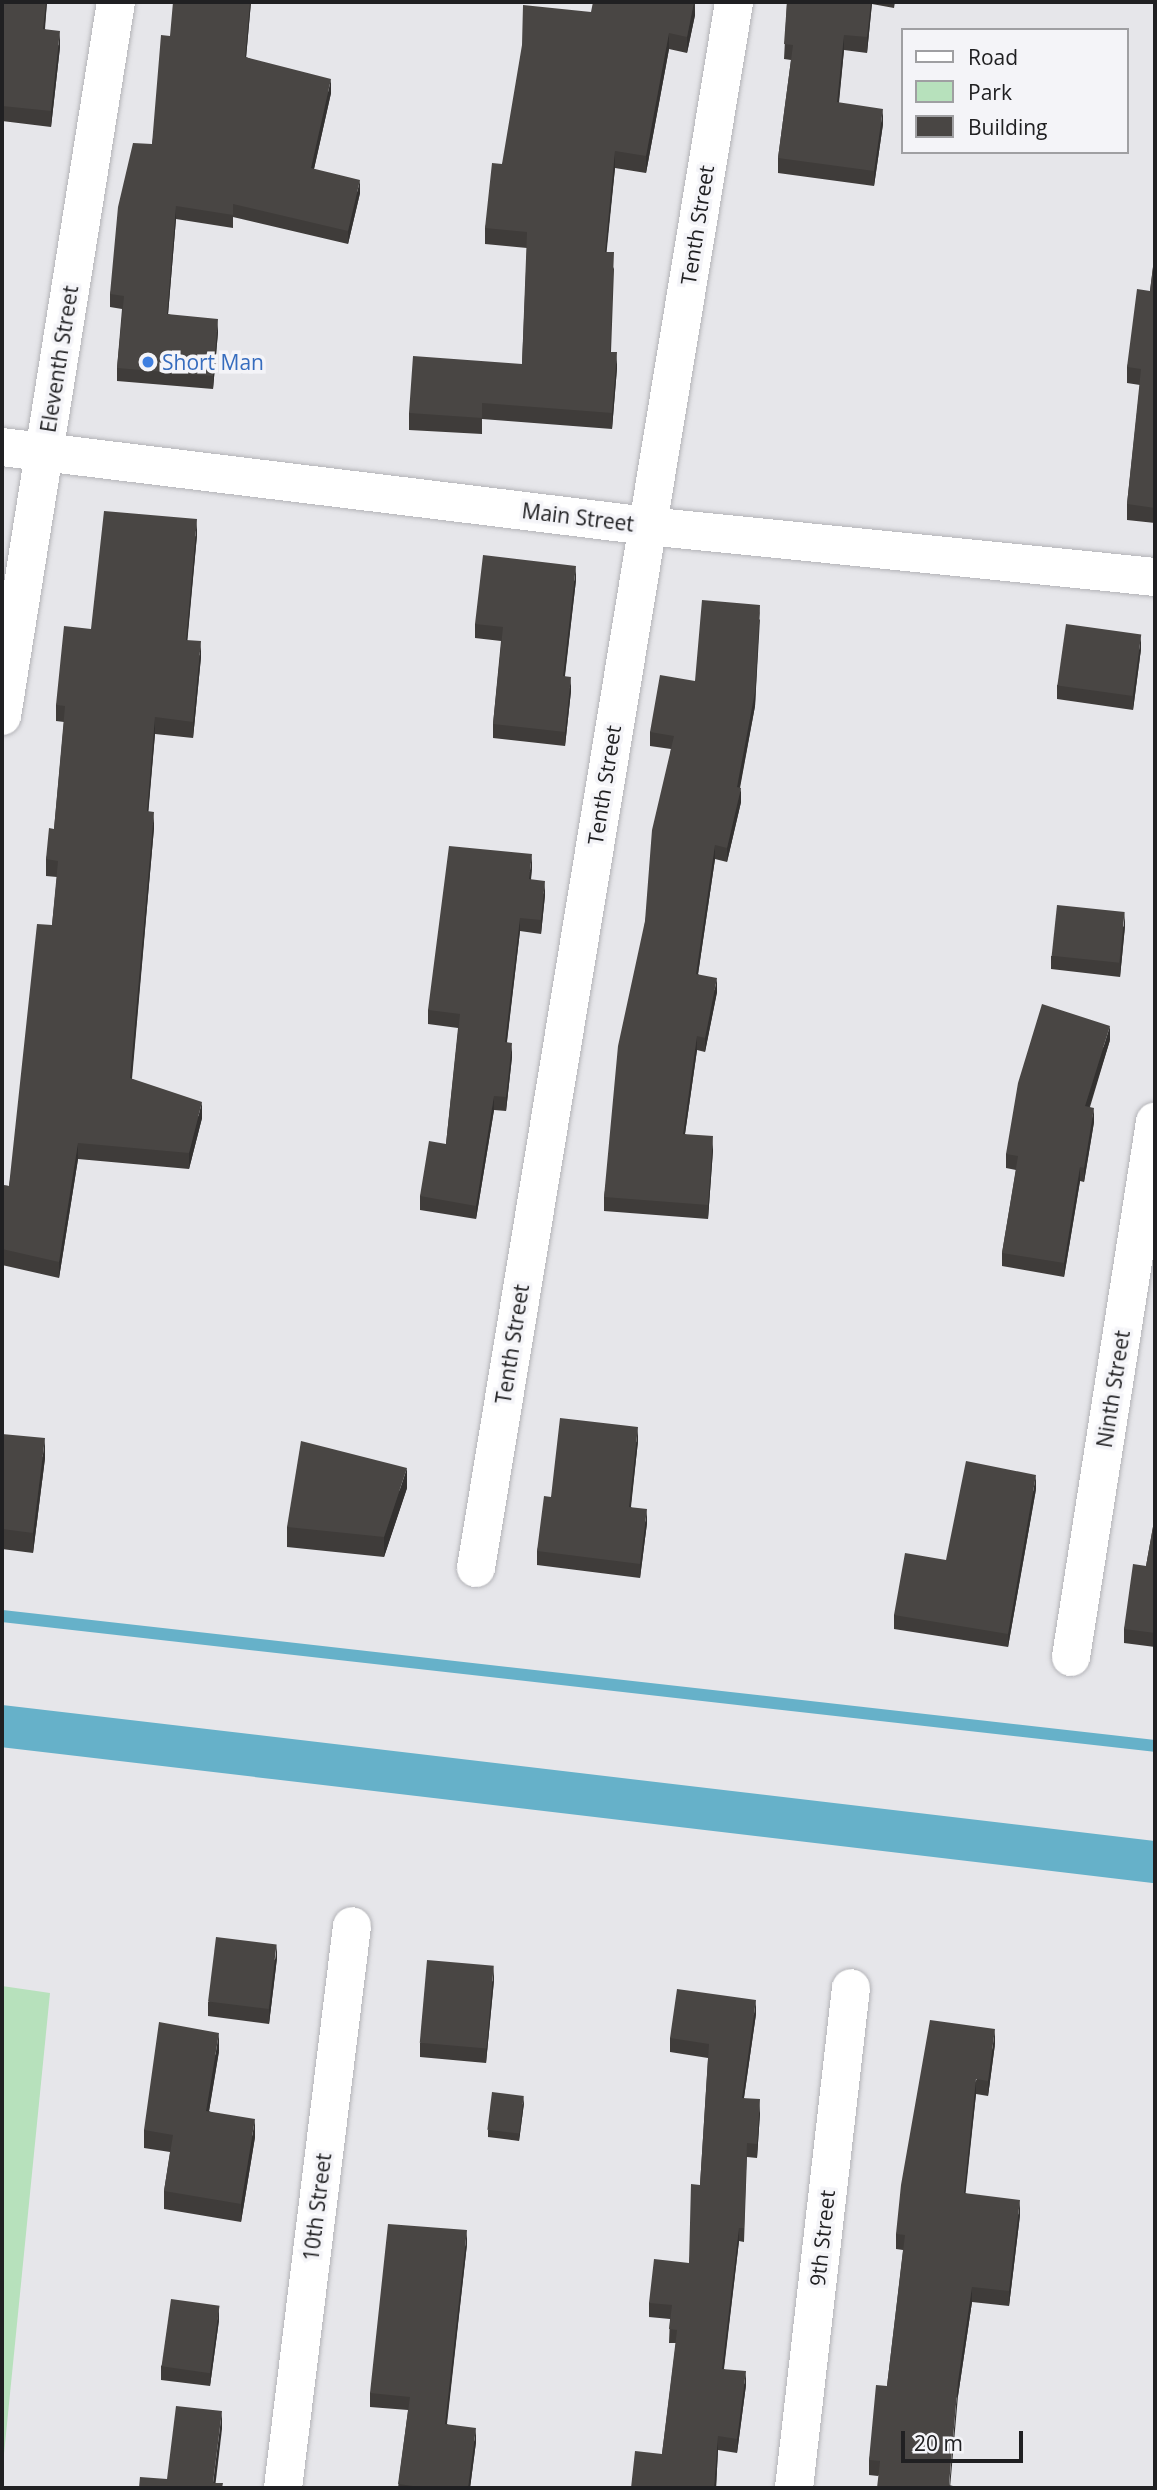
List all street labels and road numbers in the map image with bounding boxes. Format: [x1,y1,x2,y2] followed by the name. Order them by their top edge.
[675,163,719,287] street label: Tenth Street
[35,284,83,434] street label: Eleventh Street
[520,498,636,536] street label: Main Street
[582,723,626,847] street label: Tenth Street
[490,1282,534,1406] street label: Tenth Street
[1091,1329,1135,1449] street label: Ninth Street
[298,2152,336,2262] street label: 10th Street
[804,2189,840,2287] street label: 9th Street

